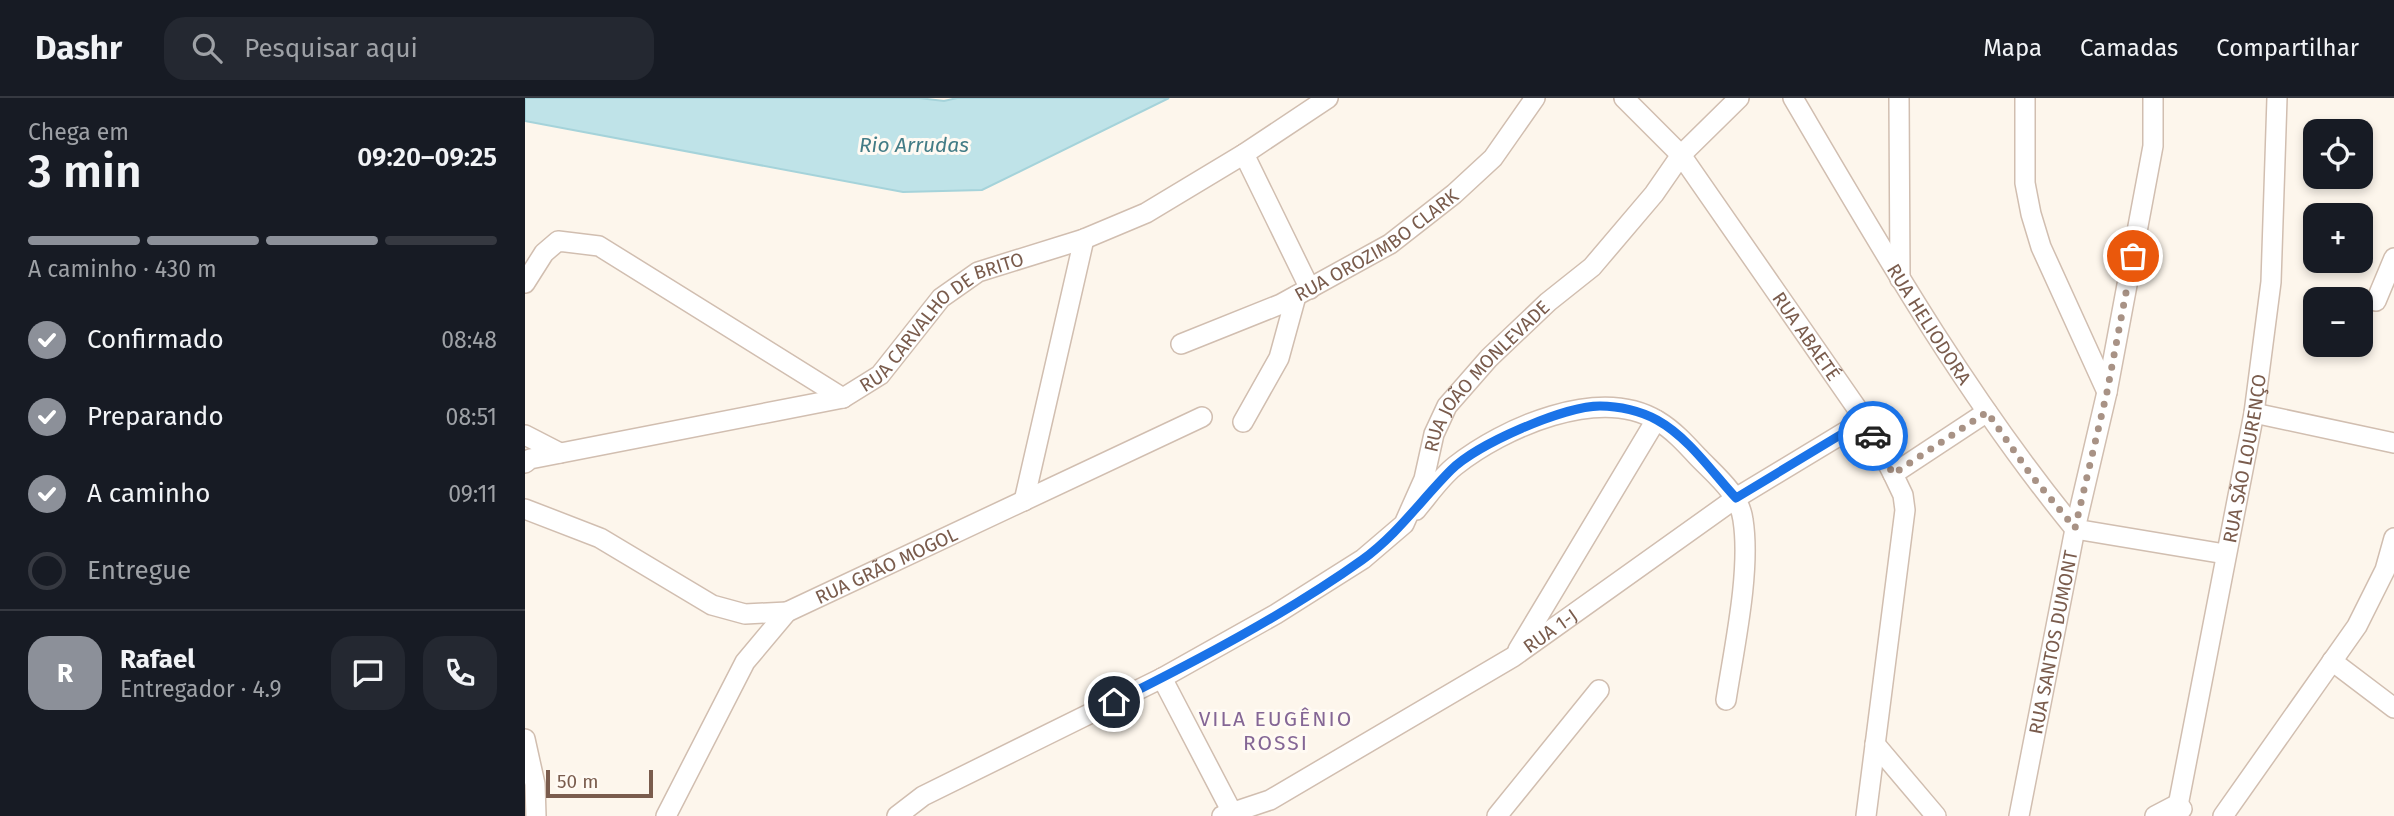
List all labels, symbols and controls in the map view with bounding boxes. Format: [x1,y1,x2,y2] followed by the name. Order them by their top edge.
[164,17,654,80] search box
[35,28,122,68] text: Dashr
[188,29,226,67] icon: search
[244,33,418,64] text: Pesquisar aqui
[1983,34,2042,62] text: Mapa
[2080,34,2178,62] text: Camadas
[2216,34,2359,62] text: Compartilhar
[28,118,129,146] text: Chega em
[2303,119,2373,357] map controls
[2303,119,2373,189] button: locate
[859,132,969,158] water label: Rio Arrudas
[357,142,497,173] text: 09:20–09:25
[28,144,142,199] text: 3 min
[1290,183,1463,306] street label: RUA OROZIMBO CLARK
[2303,203,2373,273] button: +
[2103,226,2163,286] pin
[2114,237,2152,275] icon: bag
[855,247,1026,397] street label: RUA CARVALHO DE BRITO
[28,255,217,283] text: A caminho · 430 m
[1883,259,1977,389] street label: RUA HELIODORA
[1768,287,1846,385] street label: RUA ABAETÉ
[2303,287,2373,357] button: −
[1419,295,1554,454] street label: RUA JOÃO MONLEVADE
[28,321,66,359] icon: check
[87,324,224,355] text: Confirmado
[441,326,497,354] text: 08:48
[2218,373,2270,545] street label: RUA SÃO LOURENÇO
[28,398,66,436] icon: check
[87,401,224,432] text: Preparando
[1838,401,1908,471] courier
[446,403,497,431] text: 08:51
[1854,417,1892,455] icon: car
[28,475,66,513] icon: check
[87,478,210,509] text: A caminho
[448,480,497,508] text: 09:11
[811,522,961,609] street label: RUA GRÃO MOGOL
[2024,548,2082,736] street label: RUA SANTOS DUMONT
[87,555,191,586] text: Entregue
[1518,603,1582,658] street label: RUA 1-J
[331,636,405,710] button: chat
[423,636,497,710] button: phone
[120,644,195,675] text: Rafael
[57,658,73,689] text: R
[1084,672,1144,732] pin
[120,675,282,703] text: Entregador · 4.9
[1095,683,1133,721] icon: home
[1199,706,1353,756] district label: VILA EUGÊNIO ROSSI
[546,767,653,799] scale bar
[557,770,598,793] text: 50 m

